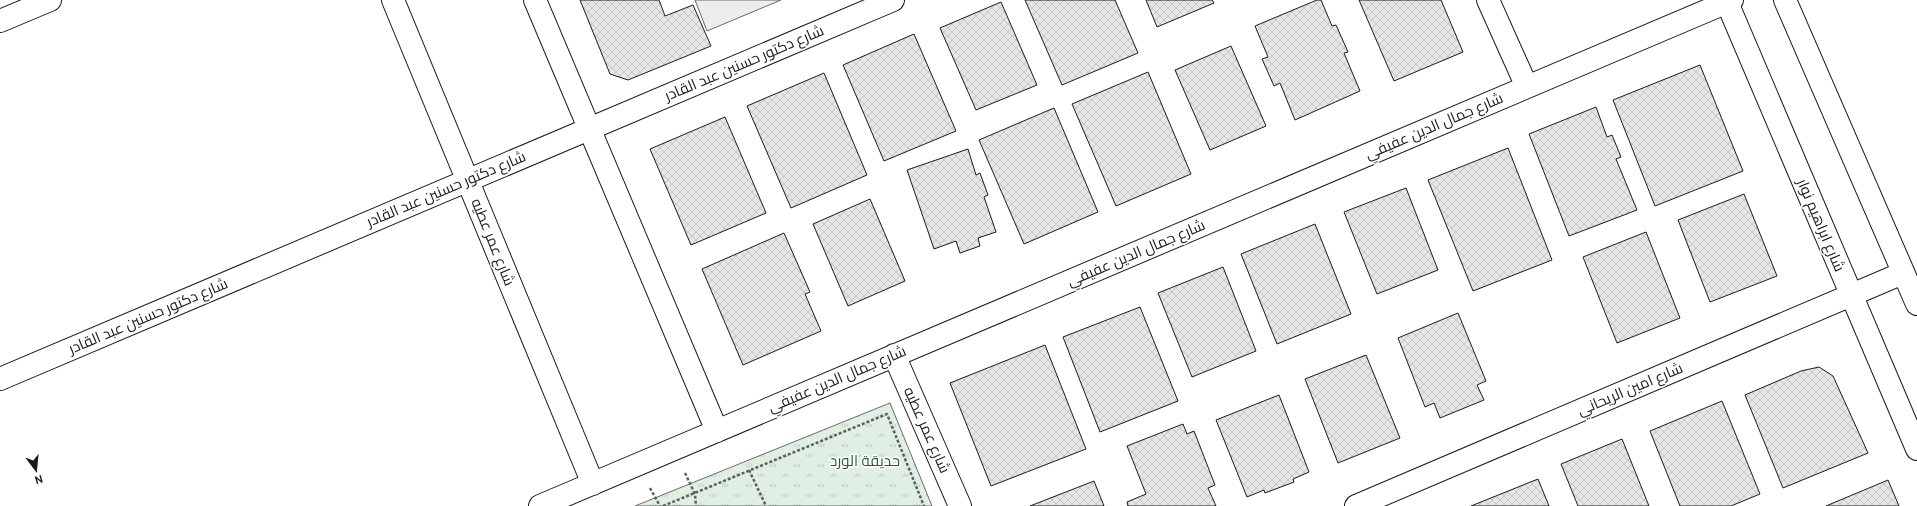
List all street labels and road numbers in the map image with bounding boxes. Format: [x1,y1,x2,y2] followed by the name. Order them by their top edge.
[661,21,827,107] street label: شارع دكتور حسنين عبد القادر
[1362,89,1507,166] street label: شارع جمال الدين عفيفي
[363,147,529,233] street label: شارع دكتور حسنين عبد القادر
[1791,175,1849,275] street label: شارع ابراهيم نوار
[465,196,519,289] street label: شارع عمر عطيه
[1064,216,1209,293] street label: شارع جمال الدين عفيفي
[65,274,231,360] street label: شارع دكتور حسنين عبد القادر
[765,342,910,419] street label: شارع جمال الدين عفيفي
[1574,359,1687,422] street label: شارع امين الريحاني
[898,384,954,477] street label: شارع عمر عطيه

